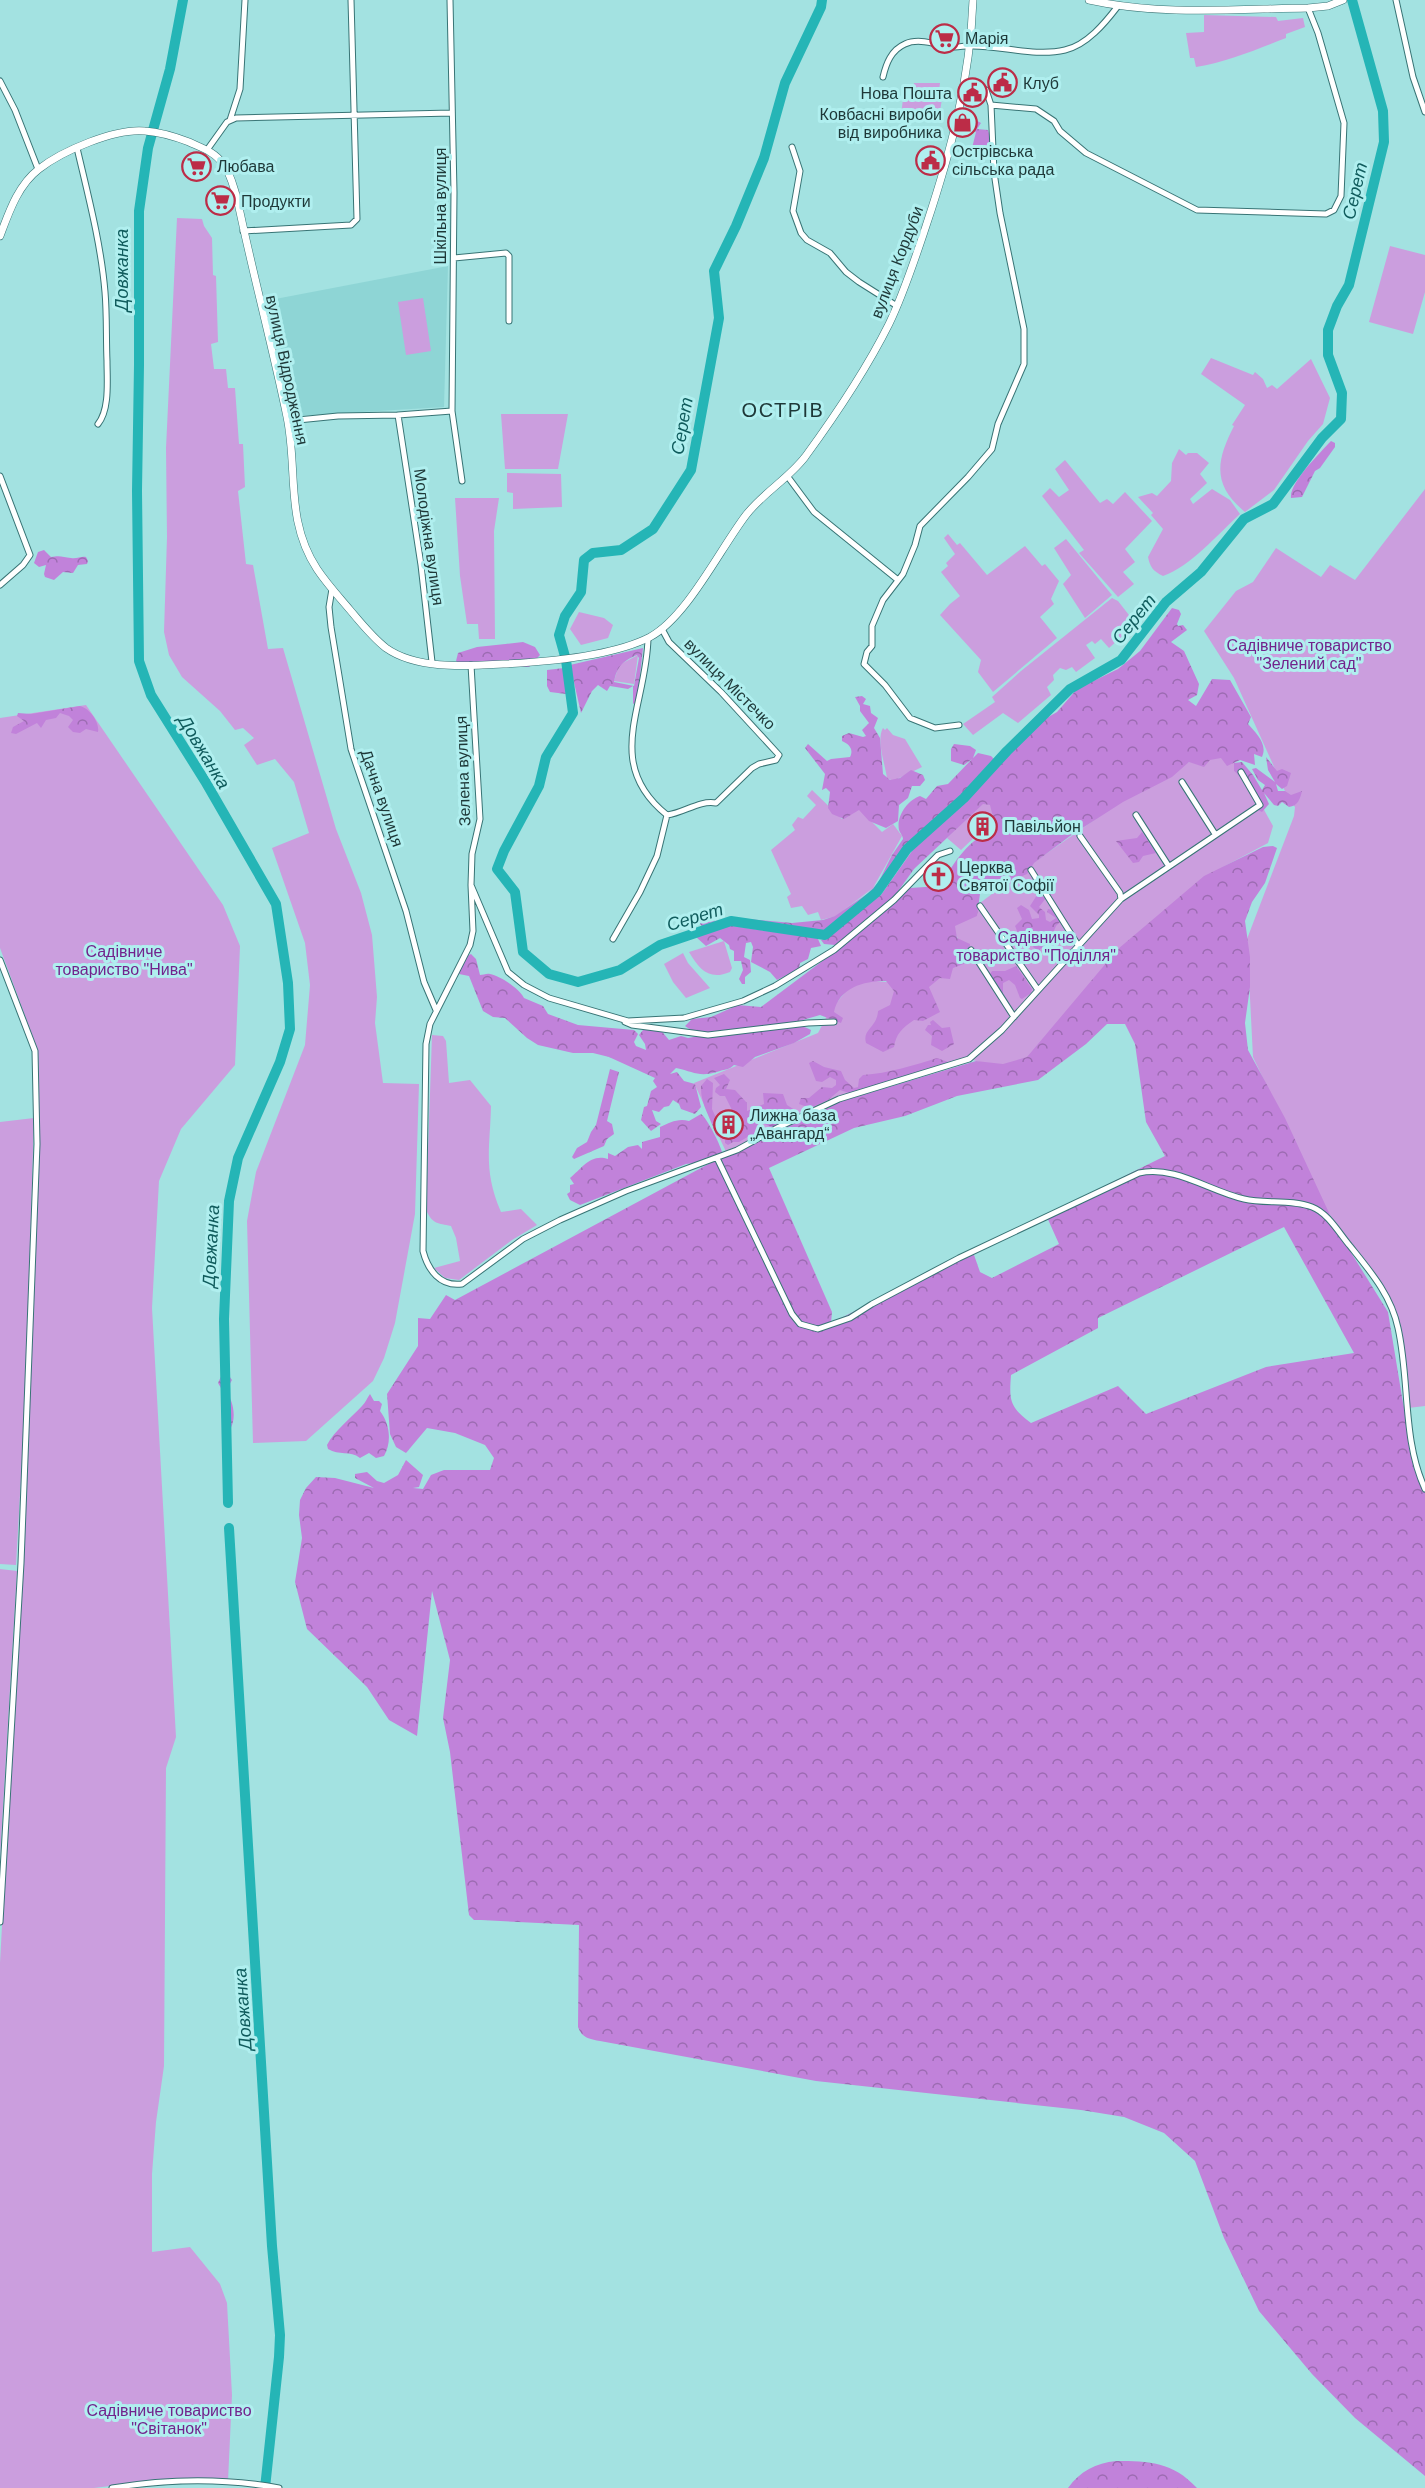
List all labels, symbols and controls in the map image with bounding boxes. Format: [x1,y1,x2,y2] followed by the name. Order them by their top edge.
[928,22,960,54] supermarket icon: Марія
[965,30,1009,47] place label: Марія
[986,67,1018,99] public building icon: Клуб
[1023,75,1059,92] place label: Клуб
[957,77,989,109] public building icon: Нова Пошта
[861,85,952,102] place label: Нова Пошта
[820,106,942,141] place label: Ковбасні вироби від виробника
[947,107,979,139] shop icon: Ковбасні вироби від виробника
[952,143,1054,178] place label: Острівська сільська рада
[915,144,947,176] public building icon: Острівська сільська рада
[432,148,449,264] street label: Шкільна вулиця
[180,150,212,182] supermarket icon: Любава
[217,158,275,175] place label: Любава
[1339,161,1371,221] water label: Серет
[204,185,236,217] supermarket icon: Продукти
[241,193,311,210] place label: Продукти
[868,204,926,320] street label: вулиця Кордуби
[112,229,132,313] water label: Довжанка
[263,294,311,446] street label: вулиця Відродження
[667,396,697,456] water label: Серет
[742,399,824,421] district label: ОСТРІВ
[411,468,447,606] street label: Молодіжна вулиця
[1108,590,1160,648] water label: Серет
[681,635,779,733] street label: вулиця Містечко
[1226,637,1392,672] park label: Садівниче товариство "Зелений сад"
[173,710,234,793] water label: Довжанка
[453,716,473,826] street label: Зелена вулиця
[357,747,407,849] street label: Дачна вулиця
[967,810,999,842] building icon: Павільйон
[1004,818,1081,835] place label: Павільйон
[959,859,1055,894] place label: Церква Святої Софії
[922,860,954,892] church icon: Церква Святої Софії
[664,899,726,935] water label: Серет
[956,929,1116,964] park label: Садівниче товариство "Поділля"
[55,943,193,978] park label: Садівниче товариство "Нива"
[750,1107,836,1142] place label: Лижна база „Авангард“
[713,1108,745,1140] building icon: Лижна база „Авангард“
[199,1204,223,1290] water label: Довжанка
[230,1967,256,2053] water label: Довжанка
[86,2402,252,2437] park label: Садівниче товариство "Світанок"

